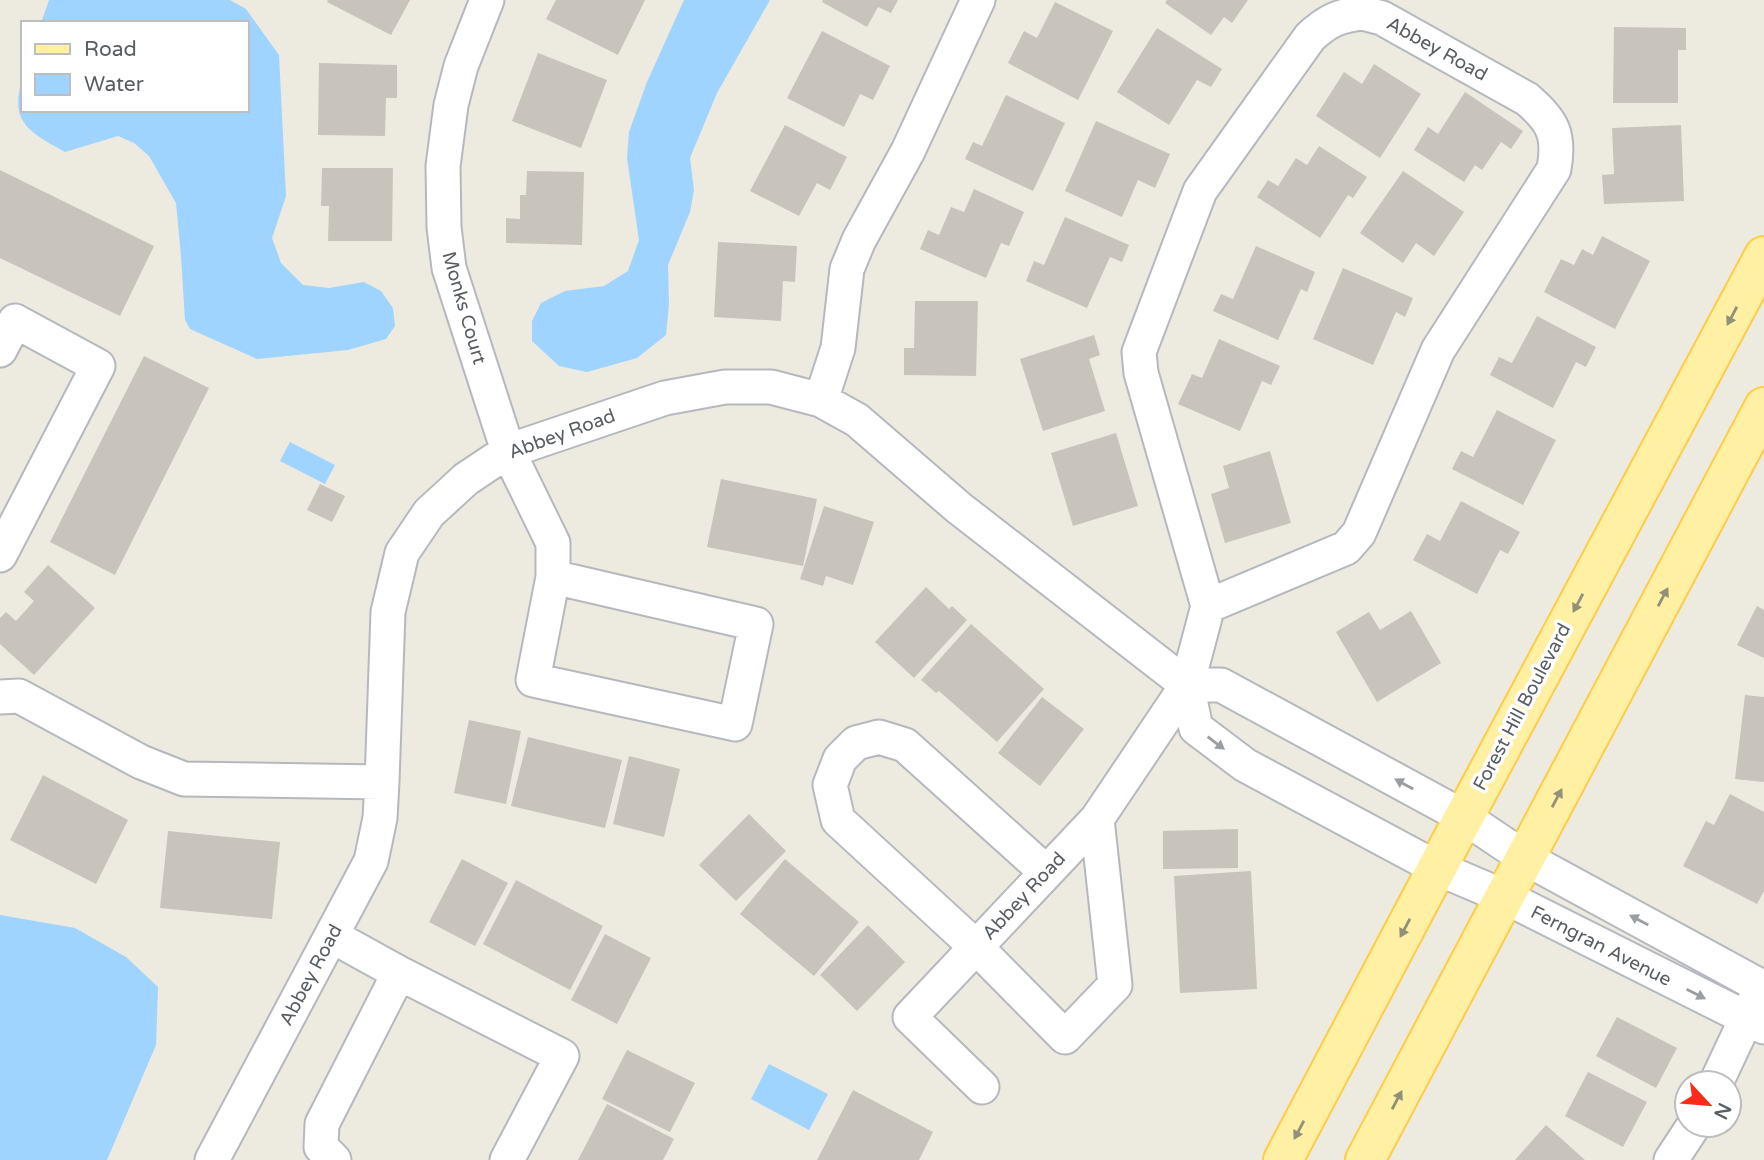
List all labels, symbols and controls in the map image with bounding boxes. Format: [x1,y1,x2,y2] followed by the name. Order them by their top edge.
[1383,12,1491,86] street label: Abbey Road
[21,21,248,112] legend
[84,37,137,62] text: Road
[84,72,144,97] text: Water
[437,249,491,367] street label: Monks Court
[1726,306,1738,326] one-way arrow
[506,405,618,463] street label: Abbey Road
[1658,587,1669,607] one-way arrow
[1572,593,1584,613] one-way arrow
[1469,620,1575,794] street label: Forest Hill Boulevard
[1207,735,1225,749] one-way arrow
[1394,778,1413,790] one-way arrow
[1551,788,1563,808] one-way arrow
[978,848,1070,944] street label: Abbey Road
[1527,901,1675,991] street label: Ferngran Avenue
[1629,915,1649,927] one-way arrow
[1399,918,1410,938] one-way arrow
[275,921,347,1029] street label: Abbey Road
[1686,989,1706,1000] one-way arrow
[1673,1069,1743,1139] north arrow
[1391,1090,1402,1110] one-way arrow
[1709,1099,1736,1123] text: N
[1293,1120,1305,1139] one-way arrow

